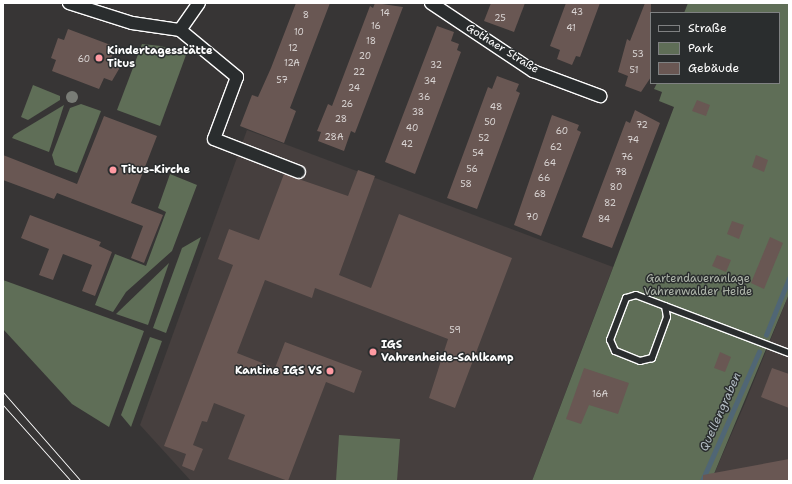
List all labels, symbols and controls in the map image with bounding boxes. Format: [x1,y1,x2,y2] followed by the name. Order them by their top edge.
[571,7,583,17] house number: 43
[380,8,390,18] house number: 14
[303,10,309,20] house number: 8
[650,12,780,84] legend
[494,13,506,23] house number: 25
[688,20,727,36] text: Straße
[371,21,381,31] house number: 16
[463,21,541,77] street label: Gothaer Straße
[566,23,576,33] house number: 41
[294,27,304,37] house number: 10
[366,36,376,46] house number: 18
[688,40,714,56] text: Park
[288,43,298,53] house number: 12
[107,45,213,71] place label: Kindertagesstätte Titus
[632,49,644,59] house number: 53
[359,51,371,61] house number: 20
[94,53,104,63] marker: Kindertagesstätte Titus
[78,54,90,64] house number: 60
[284,58,300,68] house number: 12A
[430,60,442,70] house number: 32
[688,60,739,76] text: Gebäude
[630,65,638,75] house number: 51
[353,67,365,77] house number: 22
[276,75,288,85] house number: 57
[424,76,436,86] house number: 34
[348,83,360,93] house number: 24
[418,92,430,102] house number: 36
[341,99,353,109] house number: 26
[490,102,502,112] house number: 48
[412,107,424,117] house number: 38
[335,114,347,124] house number: 28
[484,117,496,127] house number: 50
[636,120,648,130] house number: 72
[406,123,418,133] house number: 40
[556,126,568,136] house number: 60
[325,132,343,142] house number: 28A
[478,133,490,143] house number: 52
[627,135,639,145] house number: 74
[401,139,413,149] house number: 42
[550,142,562,152] house number: 62
[472,148,484,158] house number: 54
[621,152,633,162] house number: 76
[544,158,556,168] house number: 64
[121,163,190,177] place label: Titus-Kirche
[466,164,478,174] house number: 56
[108,165,118,175] marker: Titus-Kirche
[615,167,627,177] house number: 78
[538,173,550,183] house number: 66
[460,179,472,189] house number: 58
[610,182,622,192] house number: 80
[534,189,546,199] house number: 68
[604,198,616,208] house number: 82
[526,212,538,222] house number: 70
[598,214,610,224] house number: 84
[644,273,752,299] park label: Gartendaueranlage Vahrenwalder Heide
[449,325,461,335] house number: 59
[381,339,514,365] place label: IGS Vahrenheide-Sahlkamp
[368,347,378,357] marker: IGS Vahrenheide-Sahlkamp
[235,364,322,378] place label: Kantine IGS VS
[325,366,335,376] marker: Kantine IGS VS
[697,370,745,454] water label: Quellengraben
[592,389,608,399] house number: 16A

